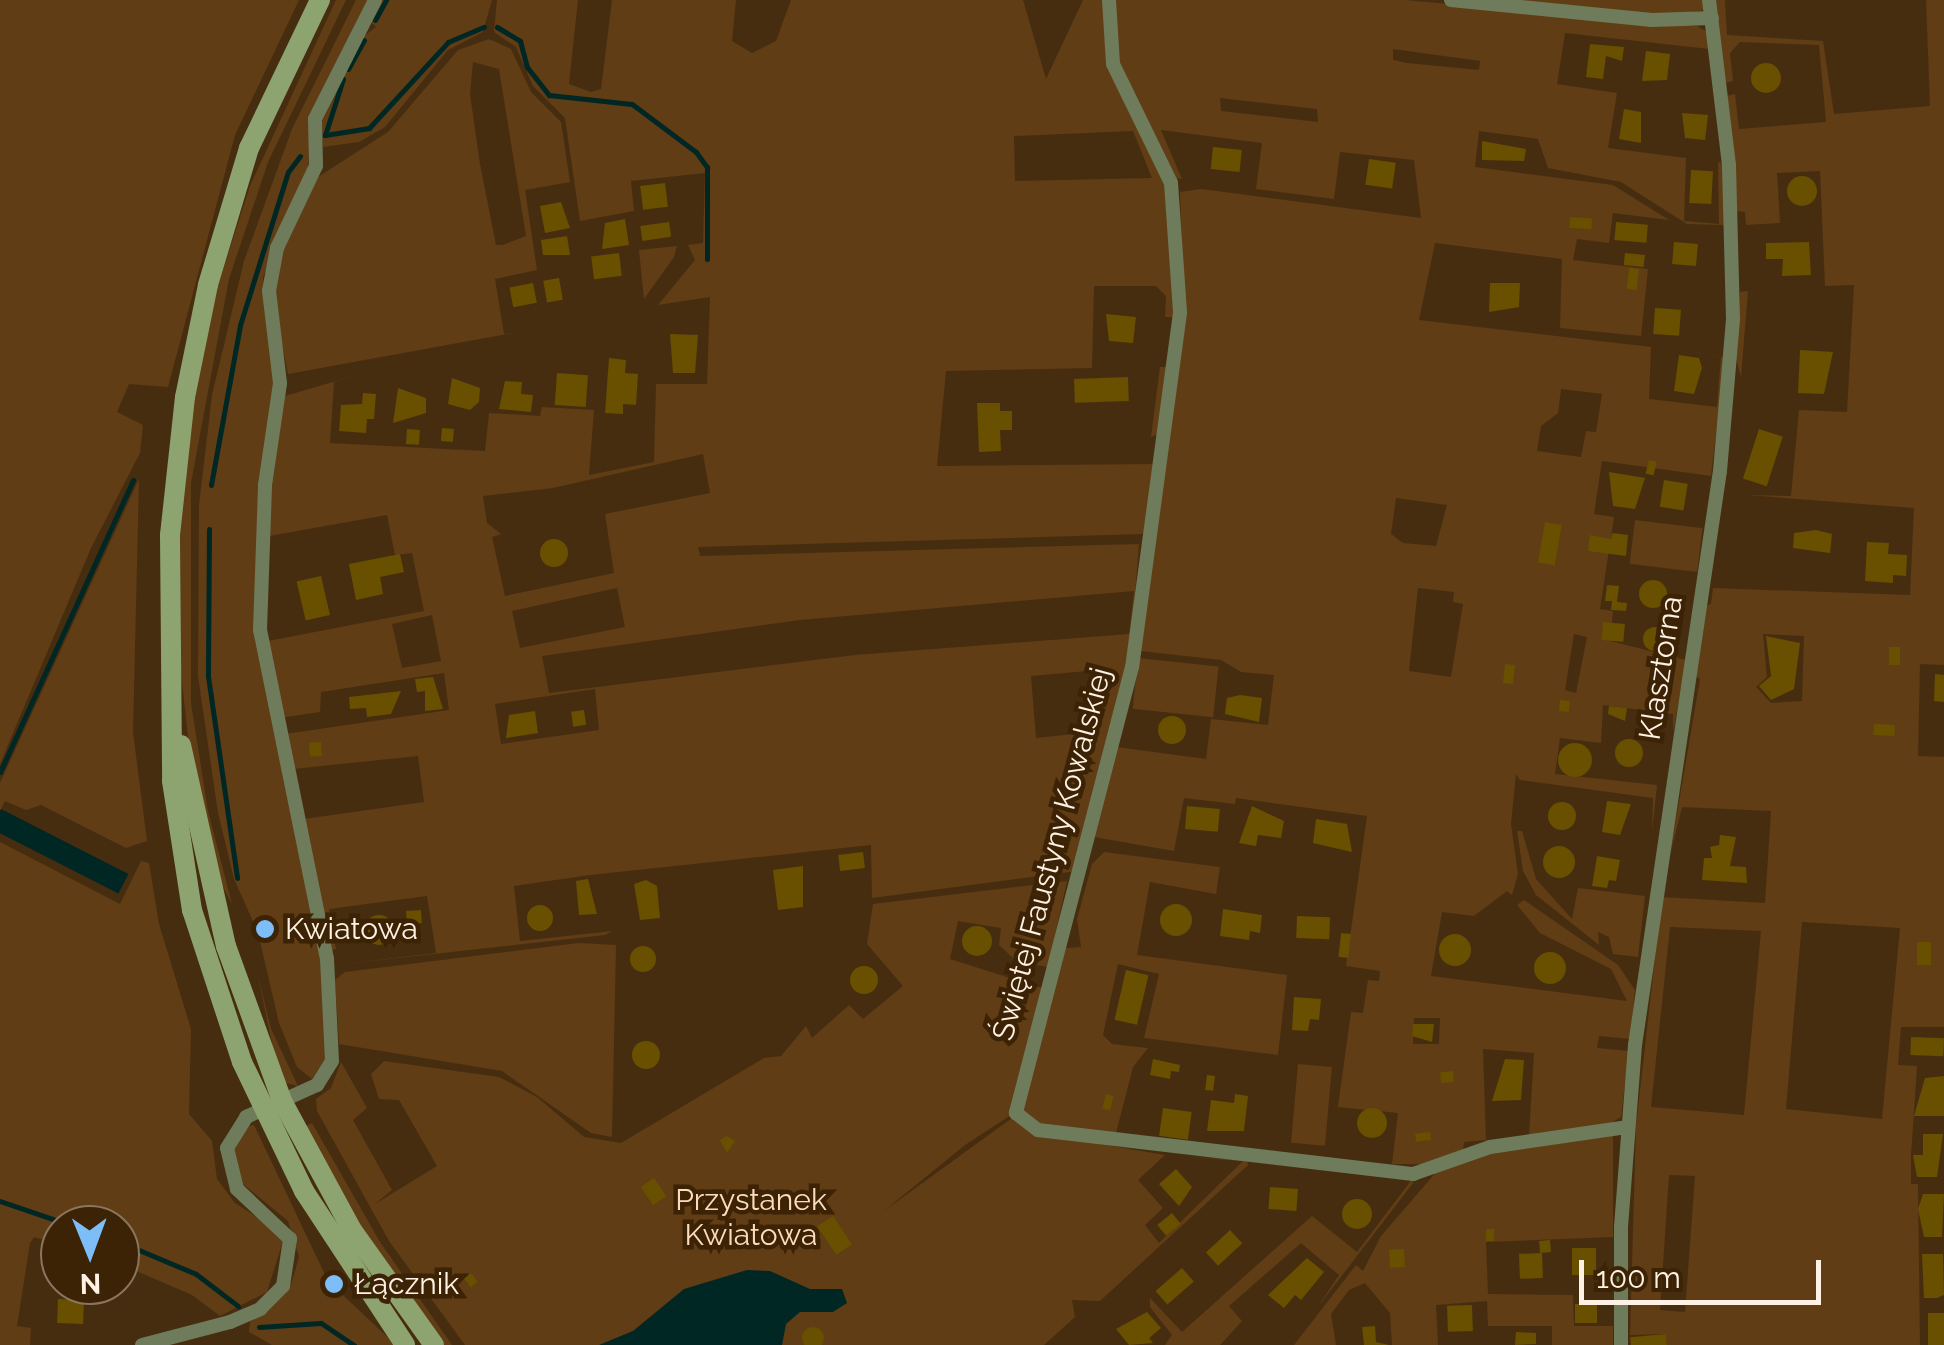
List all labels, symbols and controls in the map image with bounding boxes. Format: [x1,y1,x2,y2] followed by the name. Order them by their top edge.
[1632,594,1690,742] street label: Klasztorna
[985,663,1119,1045] street label: Świętej Faustyny Kowalskiej
[285,911,418,947] place label: Kwiatowa
[254,918,276,940] marker: Kwiatowa
[675,1182,827,1252] park label: Przystanek Kwiatowa
[40,1205,140,1305] north arrow
[1584,1240,1826,1302] scale bar
[1596,1260,1681,1295] text: 100 m
[354,1266,459,1302] place label: Łącznik
[80,1267,101,1300] text: N
[323,1273,345,1295] marker: Łącznik

